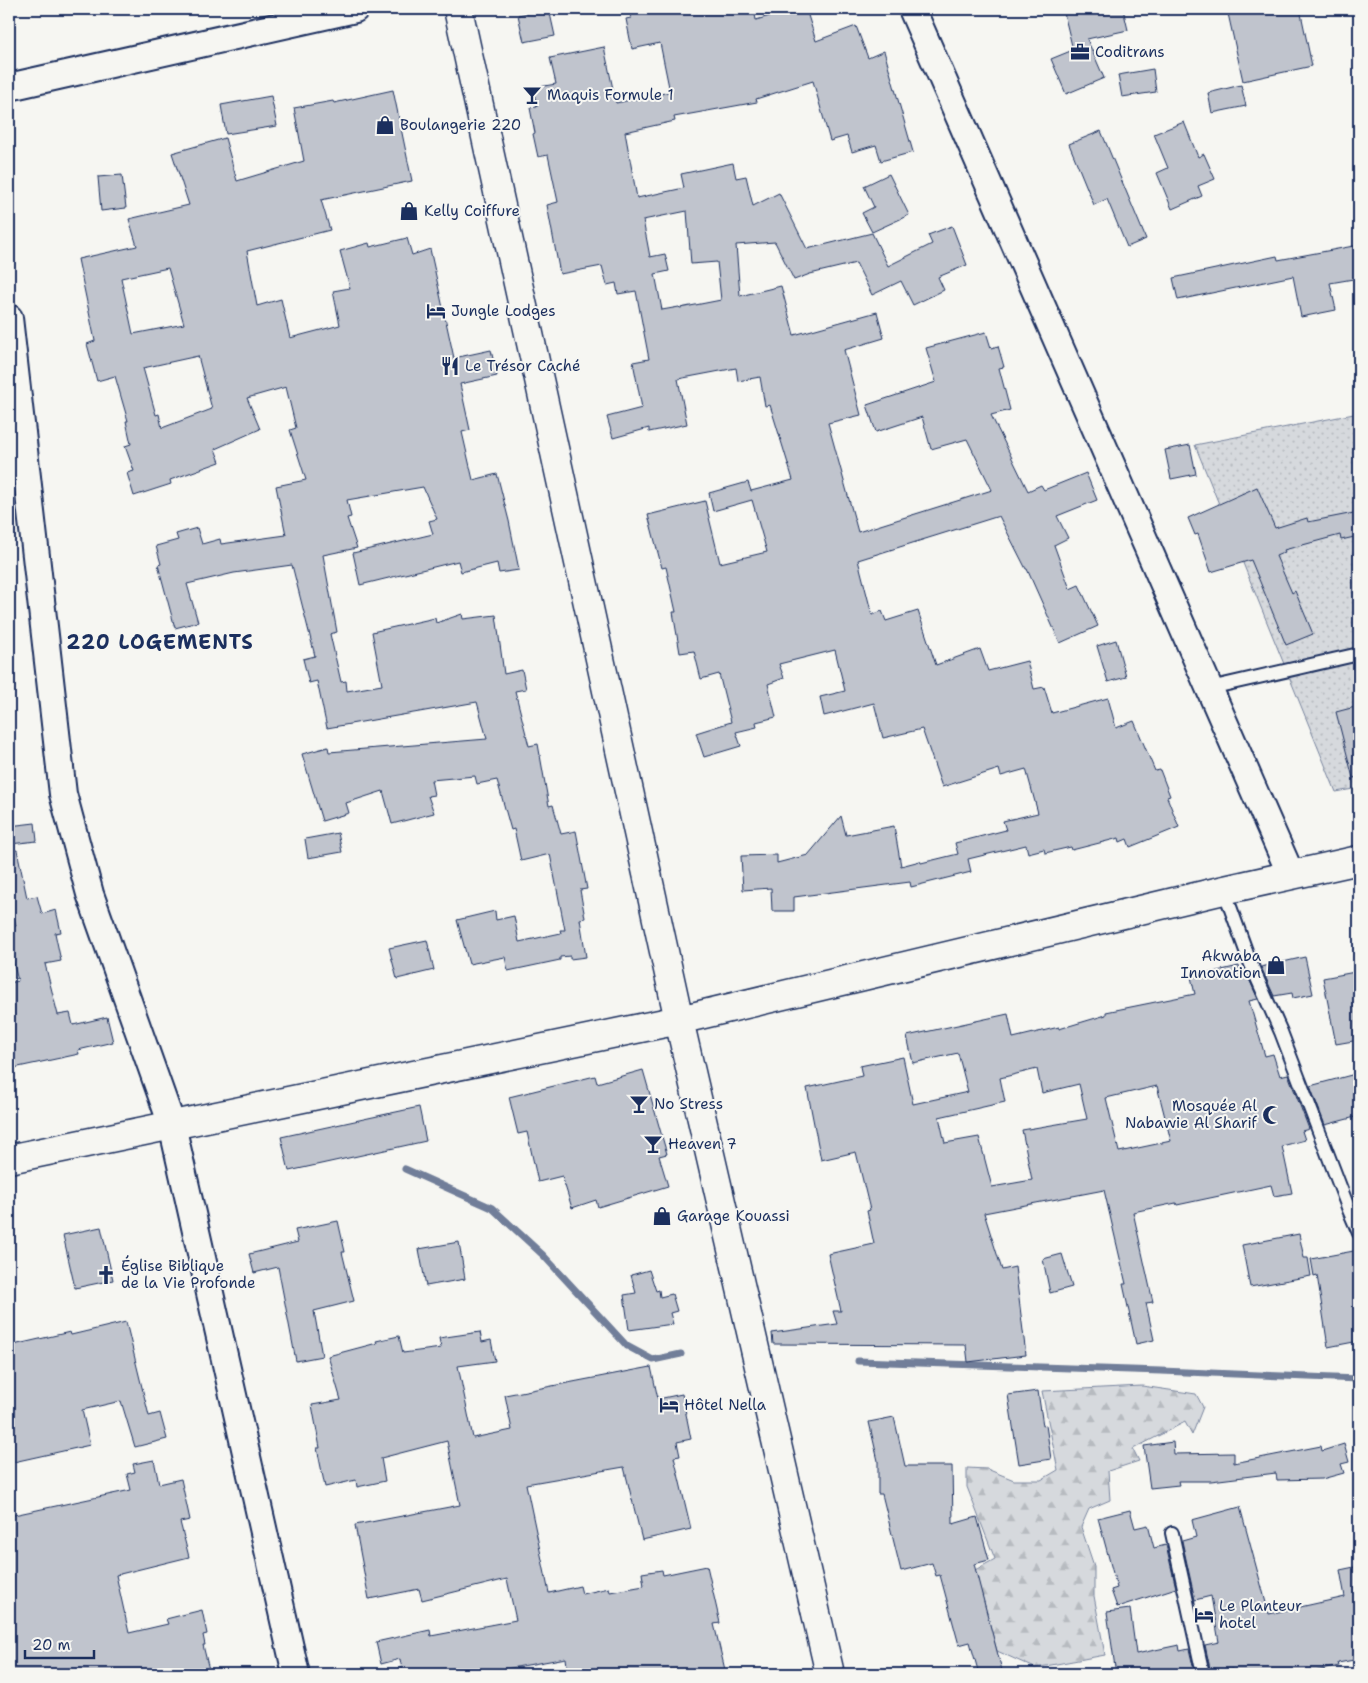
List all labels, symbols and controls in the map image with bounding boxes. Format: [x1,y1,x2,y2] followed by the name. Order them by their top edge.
[1069,41,1091,63] office icon: Coditrans
[1095,42,1165,62] place label: Coditrans
[521,84,543,106] bar icon: Maquis Formule 1
[547,85,674,105] place label: Maquis Formule 1
[374,114,396,136] shop icon: Boulangerie 220
[400,115,521,135] place label: Boulangerie 220
[398,200,420,222] shop icon: Kelly Coiffure
[424,201,520,221] place label: Kelly Coiffure
[425,300,447,322] hotel icon: Jungle Lodges
[451,301,556,321] place label: Jungle Lodges
[439,355,461,377] restaurant icon: Le Trésor Caché
[465,356,580,376] place label: Le Trésor Caché
[66,629,254,655] district label: 220 LOGEMENTS
[1181,946,1262,983] place label: Akwaba Innovation
[1265,954,1287,976] shop icon: Akwaba Innovation
[628,1093,650,1115] bar icon: No Stress
[654,1094,723,1114] place label: No Stress
[1125,1096,1258,1133] place label: Mosquée Al Nabawie Al Sharif
[1261,1104,1283,1126] mosque icon: Mosquée Al Nabawie Al Sharif
[642,1133,664,1155] bar icon: Heaven 7
[668,1134,737,1154] place label: Heaven 7
[651,1205,673,1227] shop icon: Garage Kouassi
[677,1206,790,1226] place label: Garage Kouassi
[121,1255,255,1293] place label: Église Biblique de la Vie Profonde
[95,1264,117,1286] church icon: Église Biblique de la Vie Profonde
[658,1394,680,1416] hotel icon: Hôtel Nella
[684,1395,767,1415] place label: Hôtel Nella
[1219,1596,1302,1633] place label: Le Planteur hotel
[1193,1604,1215,1626] hotel icon: Le Planteur hotel
[25,1628,94,1660] scale bar
[32,1635,71,1655] text: 20 m

